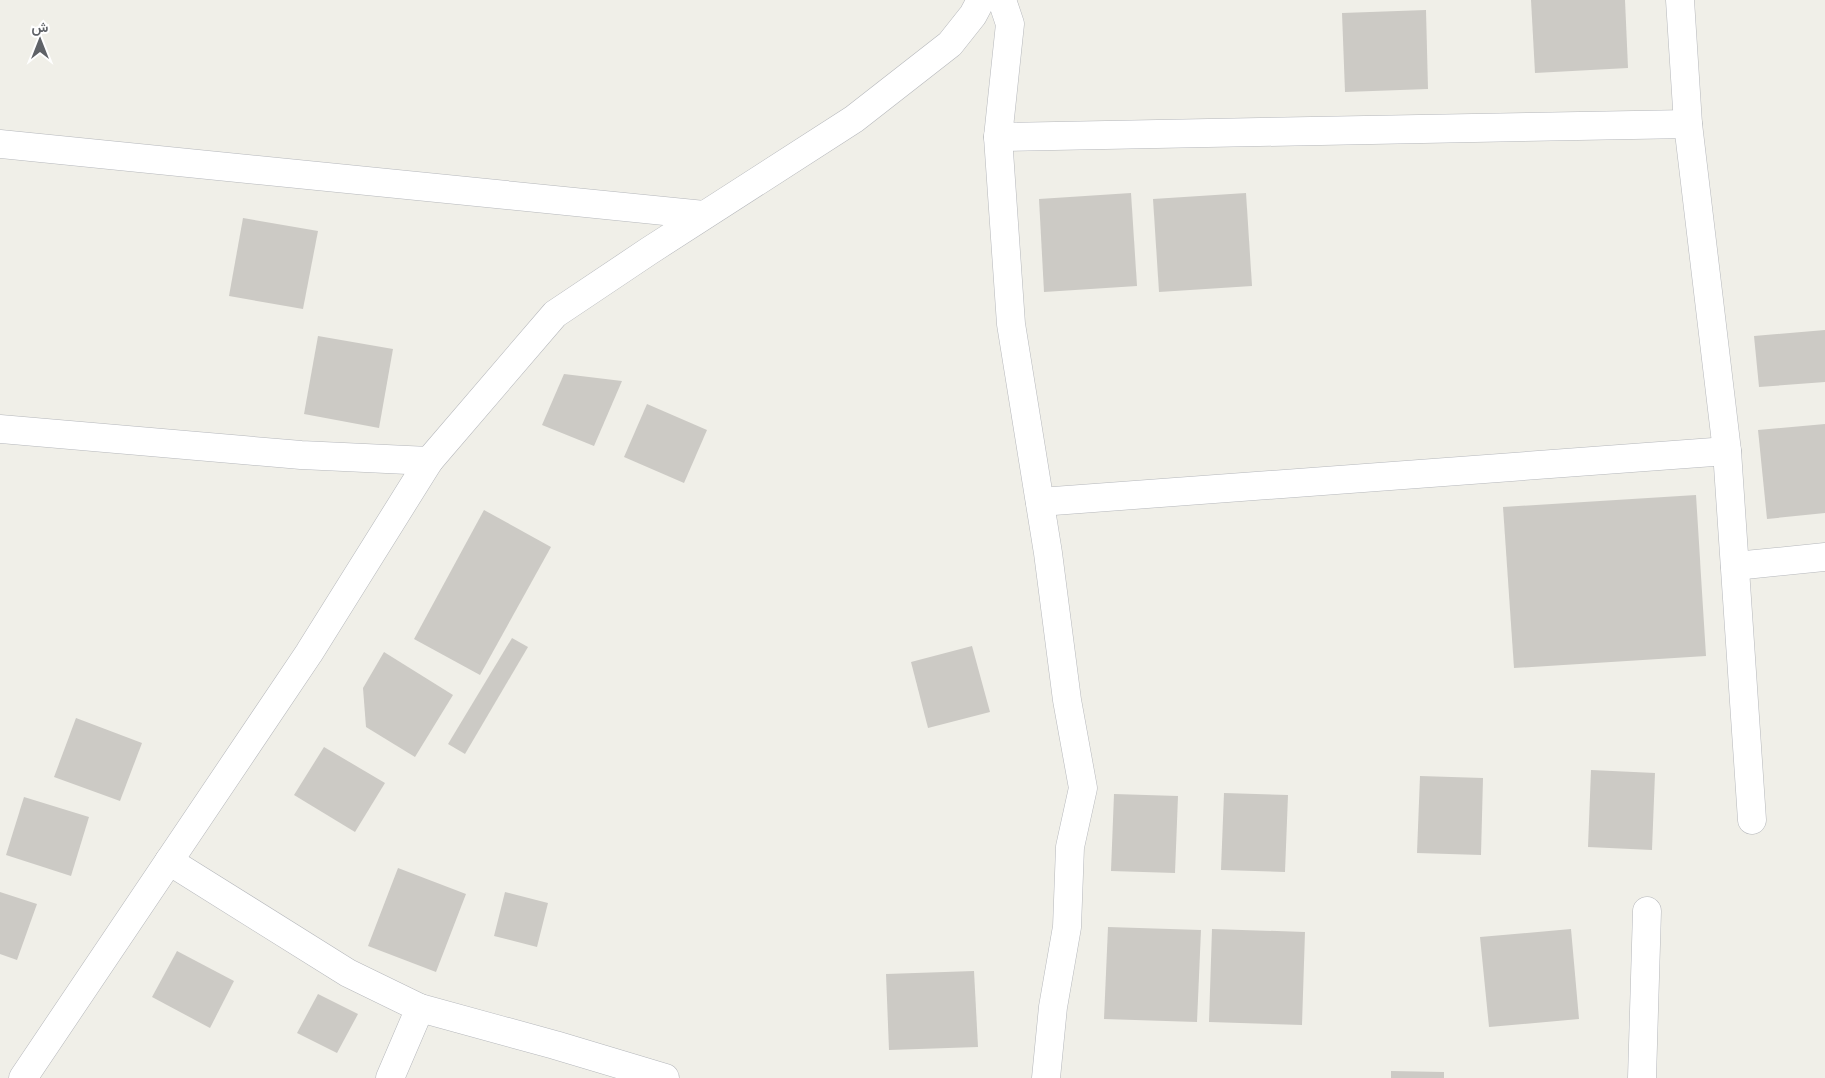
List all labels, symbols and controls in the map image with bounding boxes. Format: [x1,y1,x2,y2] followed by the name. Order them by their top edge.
[15,15,65,65] north arrow
[32,19,49,36] text: ش

